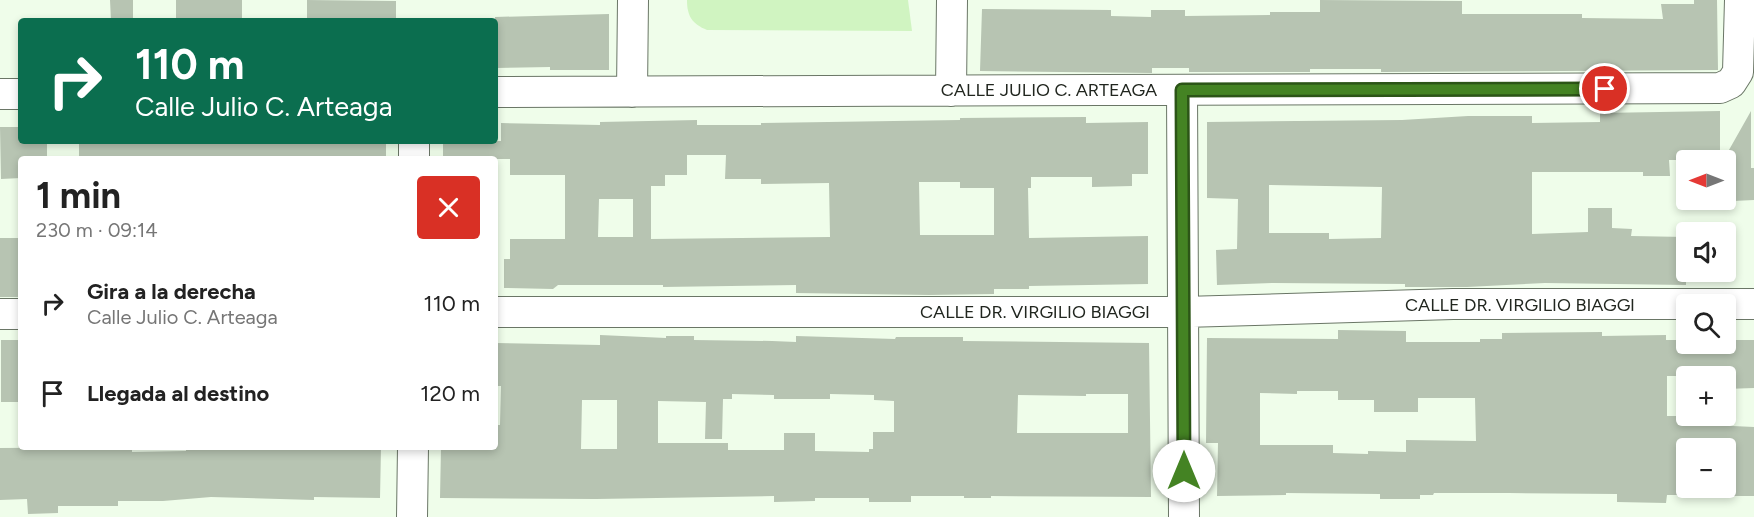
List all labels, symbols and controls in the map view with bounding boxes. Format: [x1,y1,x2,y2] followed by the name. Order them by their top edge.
[135,39,244,90] text: 110 m
[36,42,114,120] icon: right
[1579,63,1630,114] pin
[1588,72,1621,105] icon: arrive
[941,79,1157,101] street label: CALLE JULIO C. ARTEAGA
[135,90,392,123] text: Calle Julio C. Arteaga
[1676,150,1736,210] north arrow
[1676,150,1736,498] map controls
[36,174,121,217] text: 1 min
[417,176,480,239] button: close
[36,218,158,242] text: 230 m · 09:14
[1676,222,1736,282] button: sound
[87,278,256,305] text: Gira a la derecha
[36,287,69,320] icon: right
[424,290,480,317] text: 110 m
[1405,294,1635,316] street label: CALLE DR. VIRGILIO BIAGGI
[1676,294,1736,354] button: search
[920,301,1150,323] street label: CALLE DR. VIRGILIO BIAGGI
[87,305,278,329] text: Calle Julio C. Arteaga
[1676,366,1736,426] button: +
[36,377,69,410] icon: arrive
[87,380,269,407] text: Llegada al destino
[420,380,480,407] text: 120 m
[1676,438,1736,498] button: −
[1152,439,1216,503] position arrow

